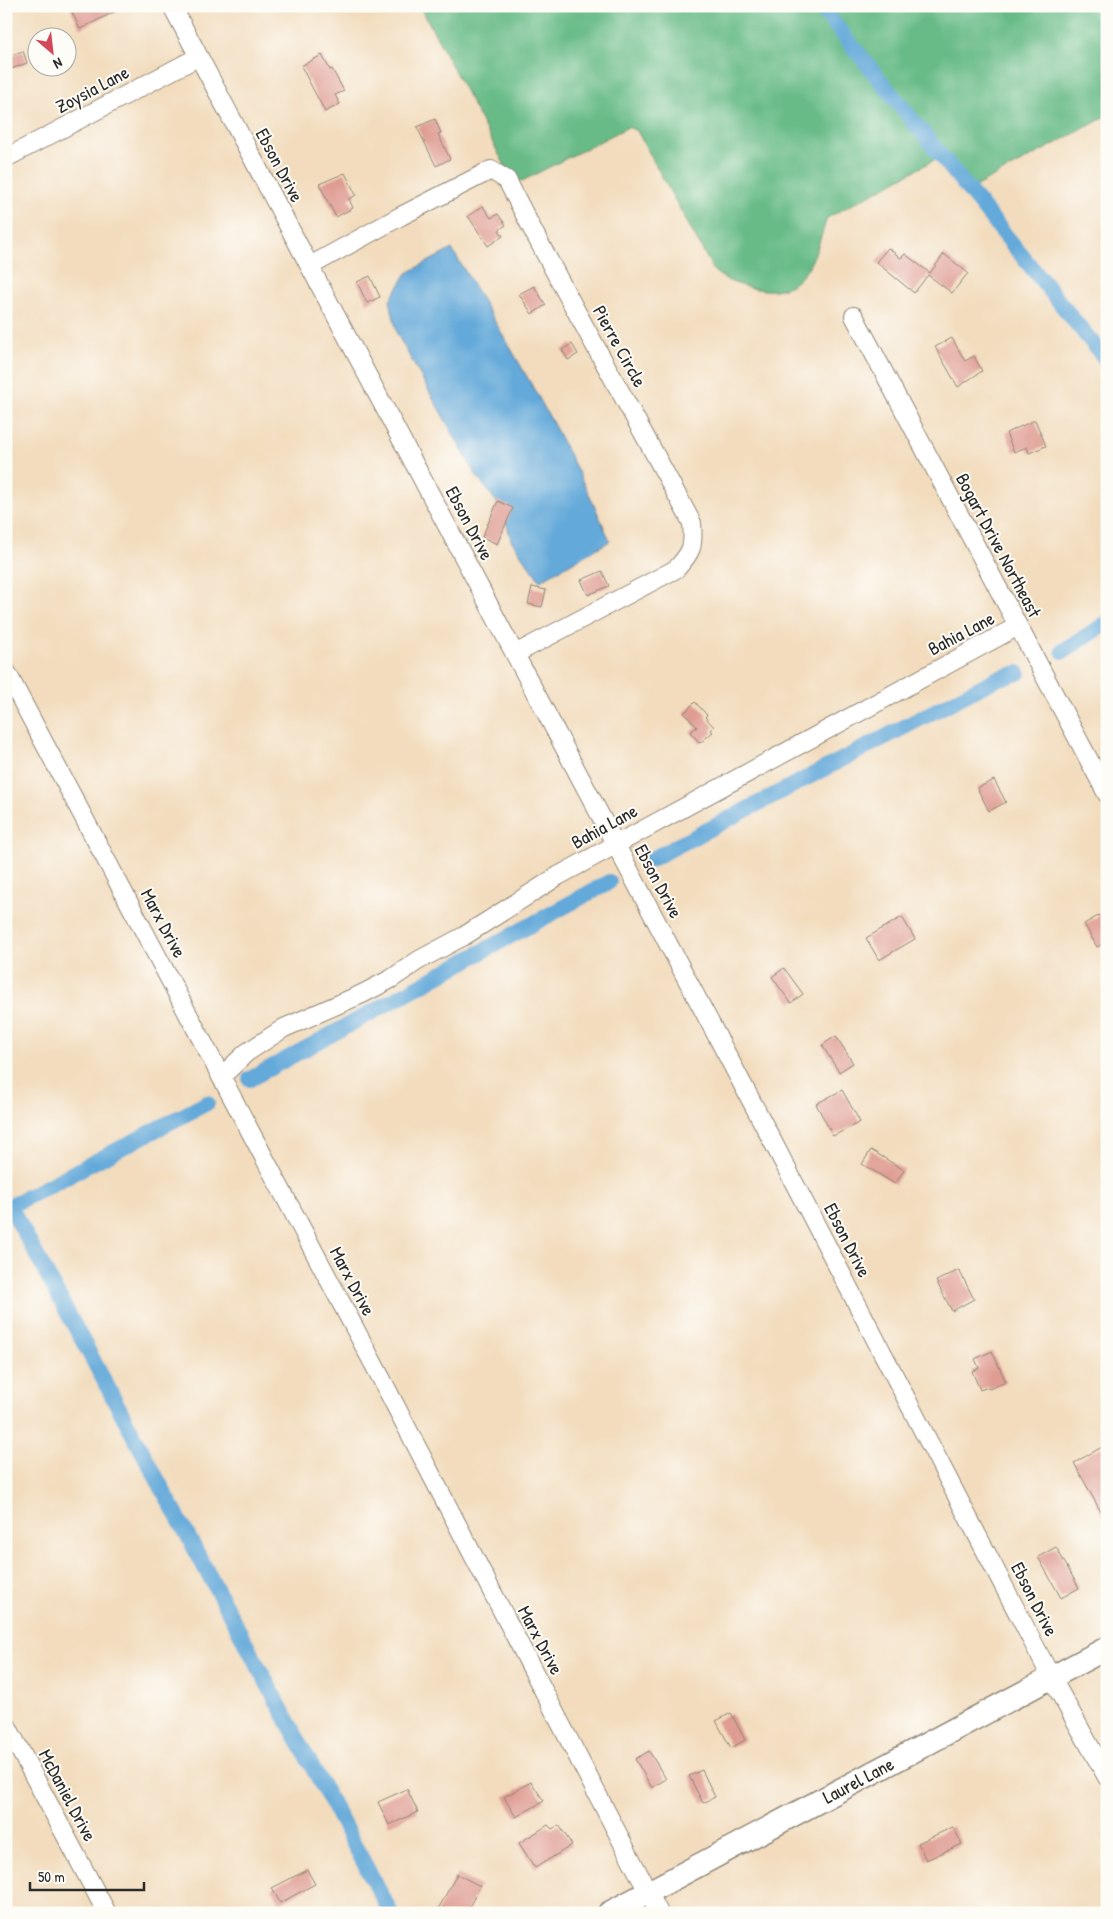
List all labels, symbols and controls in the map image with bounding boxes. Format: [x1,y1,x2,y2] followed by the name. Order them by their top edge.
[28,28,78,78] north arrow
[50,54,66,74] text: N
[51,59,134,119] street label: Zoysia Lane
[250,124,310,207] street label: Ebson Drive
[587,301,653,392] street label: Pierre Circle
[950,468,1048,622] street label: Bogart Drive Northeast
[440,482,500,565] street label: Ebson Drive
[923,604,999,661] street label: Bahia Lane
[566,797,642,855] street label: Bahia Lane
[629,840,689,923] street label: Ebson Drive
[135,884,193,962] street label: Marx Drive
[818,1198,878,1282] street label: Ebson Drive
[324,1242,382,1320] street label: Marx Drive
[1005,1557,1065,1641] street label: Ebson Drive
[512,1601,570,1679] street label: Marx Drive
[33,1744,103,1846] street label: McDaniel Drive
[818,1750,899,1810] street label: Laurel Lane
[30,1859,144,1891] scale bar
[38,1866,65,1887] text: 50 m

